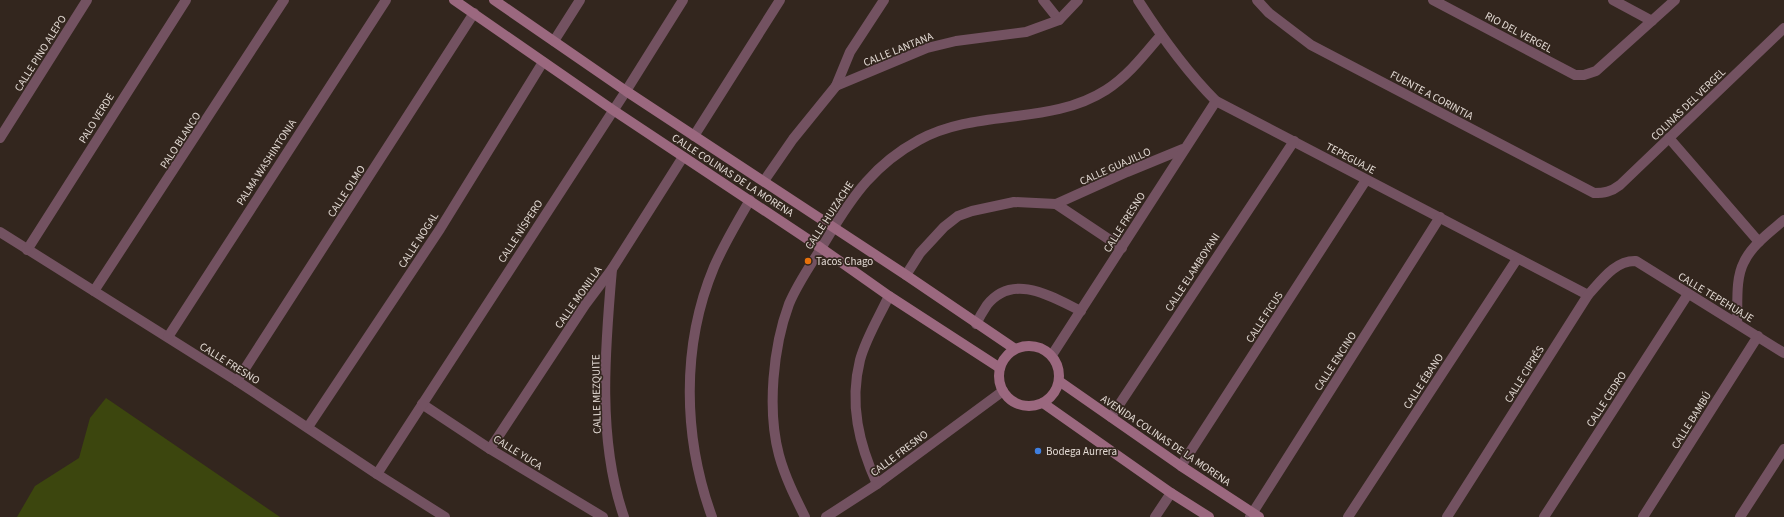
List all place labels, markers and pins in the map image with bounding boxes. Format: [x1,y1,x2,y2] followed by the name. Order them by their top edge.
[816,254,873,269] place label: Tacos Chago
[803,256,813,266] marker: Tacos Chago
[1046,444,1117,459] place label: Bodega Aurrera
[1033,446,1043,456] marker: Bodega Aurrera

